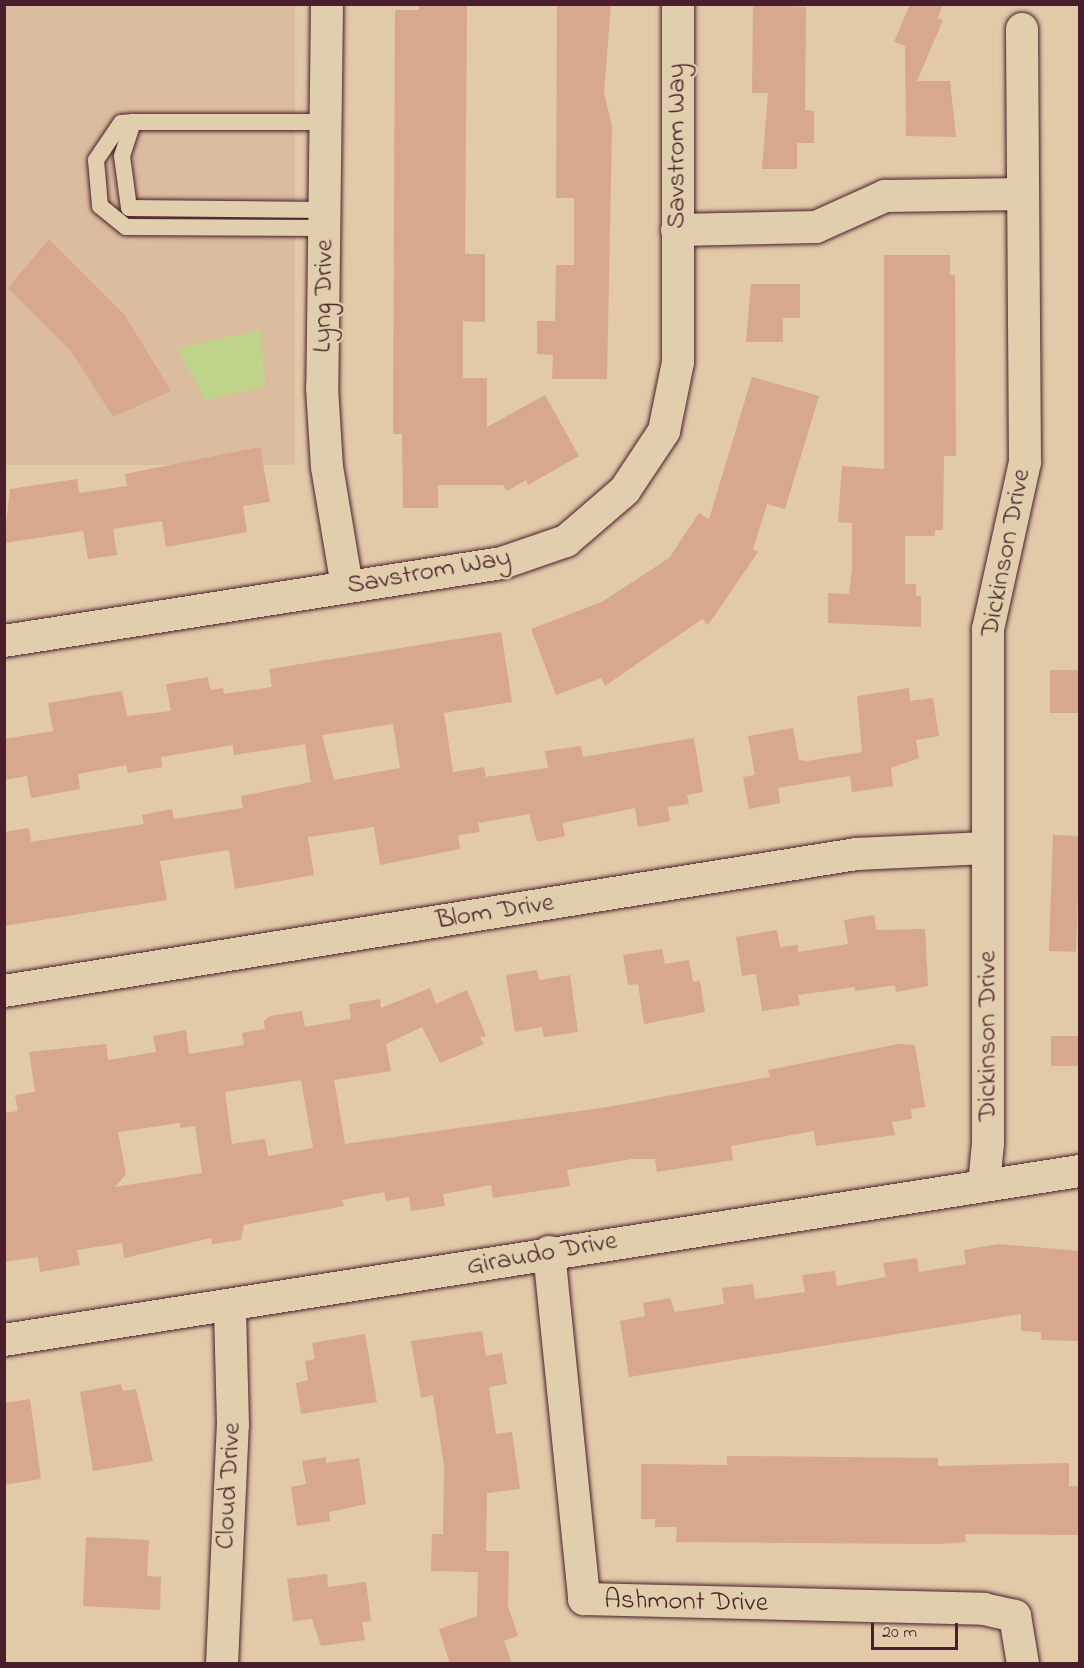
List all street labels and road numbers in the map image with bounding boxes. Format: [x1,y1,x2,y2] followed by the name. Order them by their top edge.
[661,63,693,229] street label: Savstrom Way
[307,239,341,353] street label: Lyng Drive
[974,466,1038,640] street label: Dickinson Drive
[345,542,513,602] street label: Savstrom Way
[434,887,556,937] street label: Blom Drive
[972,951,1004,1121] street label: Dickinson Drive
[464,1225,620,1283] street label: Giraudo Drive
[209,1422,249,1550] street label: Cloud Drive
[604,1584,768,1620] street label: Ashmont Drive

